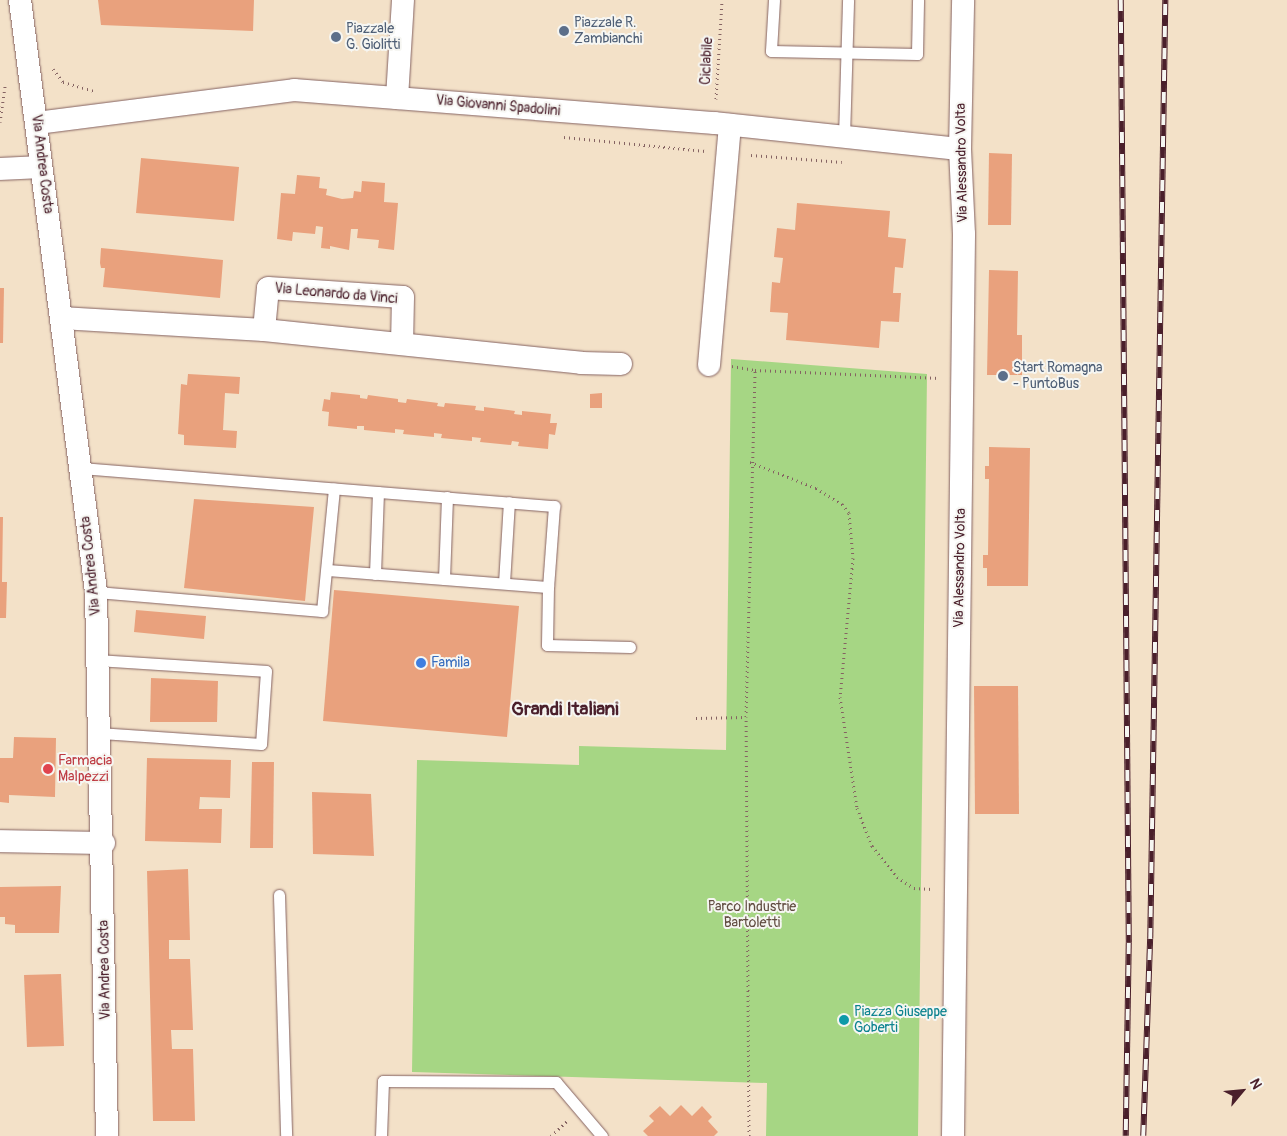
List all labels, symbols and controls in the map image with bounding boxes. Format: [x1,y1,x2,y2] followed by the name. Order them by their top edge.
[574,15,642,48] place label: Piazzale R. Zambianchi
[346,21,400,54] place label: Piazzale G. Giolitti
[558,25,570,37] marker: Piazzale R. Zambianchi
[330,31,342,43] marker: Piazzale G. Giolitti
[697,37,717,85] street label: Ciclabile
[435,92,561,120] street label: Via Giovanni Spadolini
[953,103,971,223] street label: Via Alessandro Volta
[28,113,56,215] street label: Via Andrea Costa
[274,280,398,308] street label: Via Leonardo da Vinci
[1013,360,1103,392] place label: Start Romagna - PuntoBus
[997,370,1009,382] marker: Start Romagna - PuntoBus
[951,508,969,628] street label: Via Alessandro Volta
[77,515,105,617] street label: Via Andrea Costa
[431,655,470,671] place label: Famila
[415,657,427,669] marker: Famila
[511,699,619,721] district label: Grandi Italiani
[58,753,112,786] place label: Farmacia Malpezzi
[42,763,54,775] marker: Farmacia Malpezzi
[708,899,796,932] park label: Parco Industrie Bartoletti
[96,920,114,1020] street label: Via Andrea Costa
[854,1004,947,1036] place label: Piazza Giuseppe Goberti
[838,1014,850,1026] marker: Piazza Giuseppe Goberti
[1217,1066,1267,1116] north arrow
[1246,1076,1265,1092] text: N

